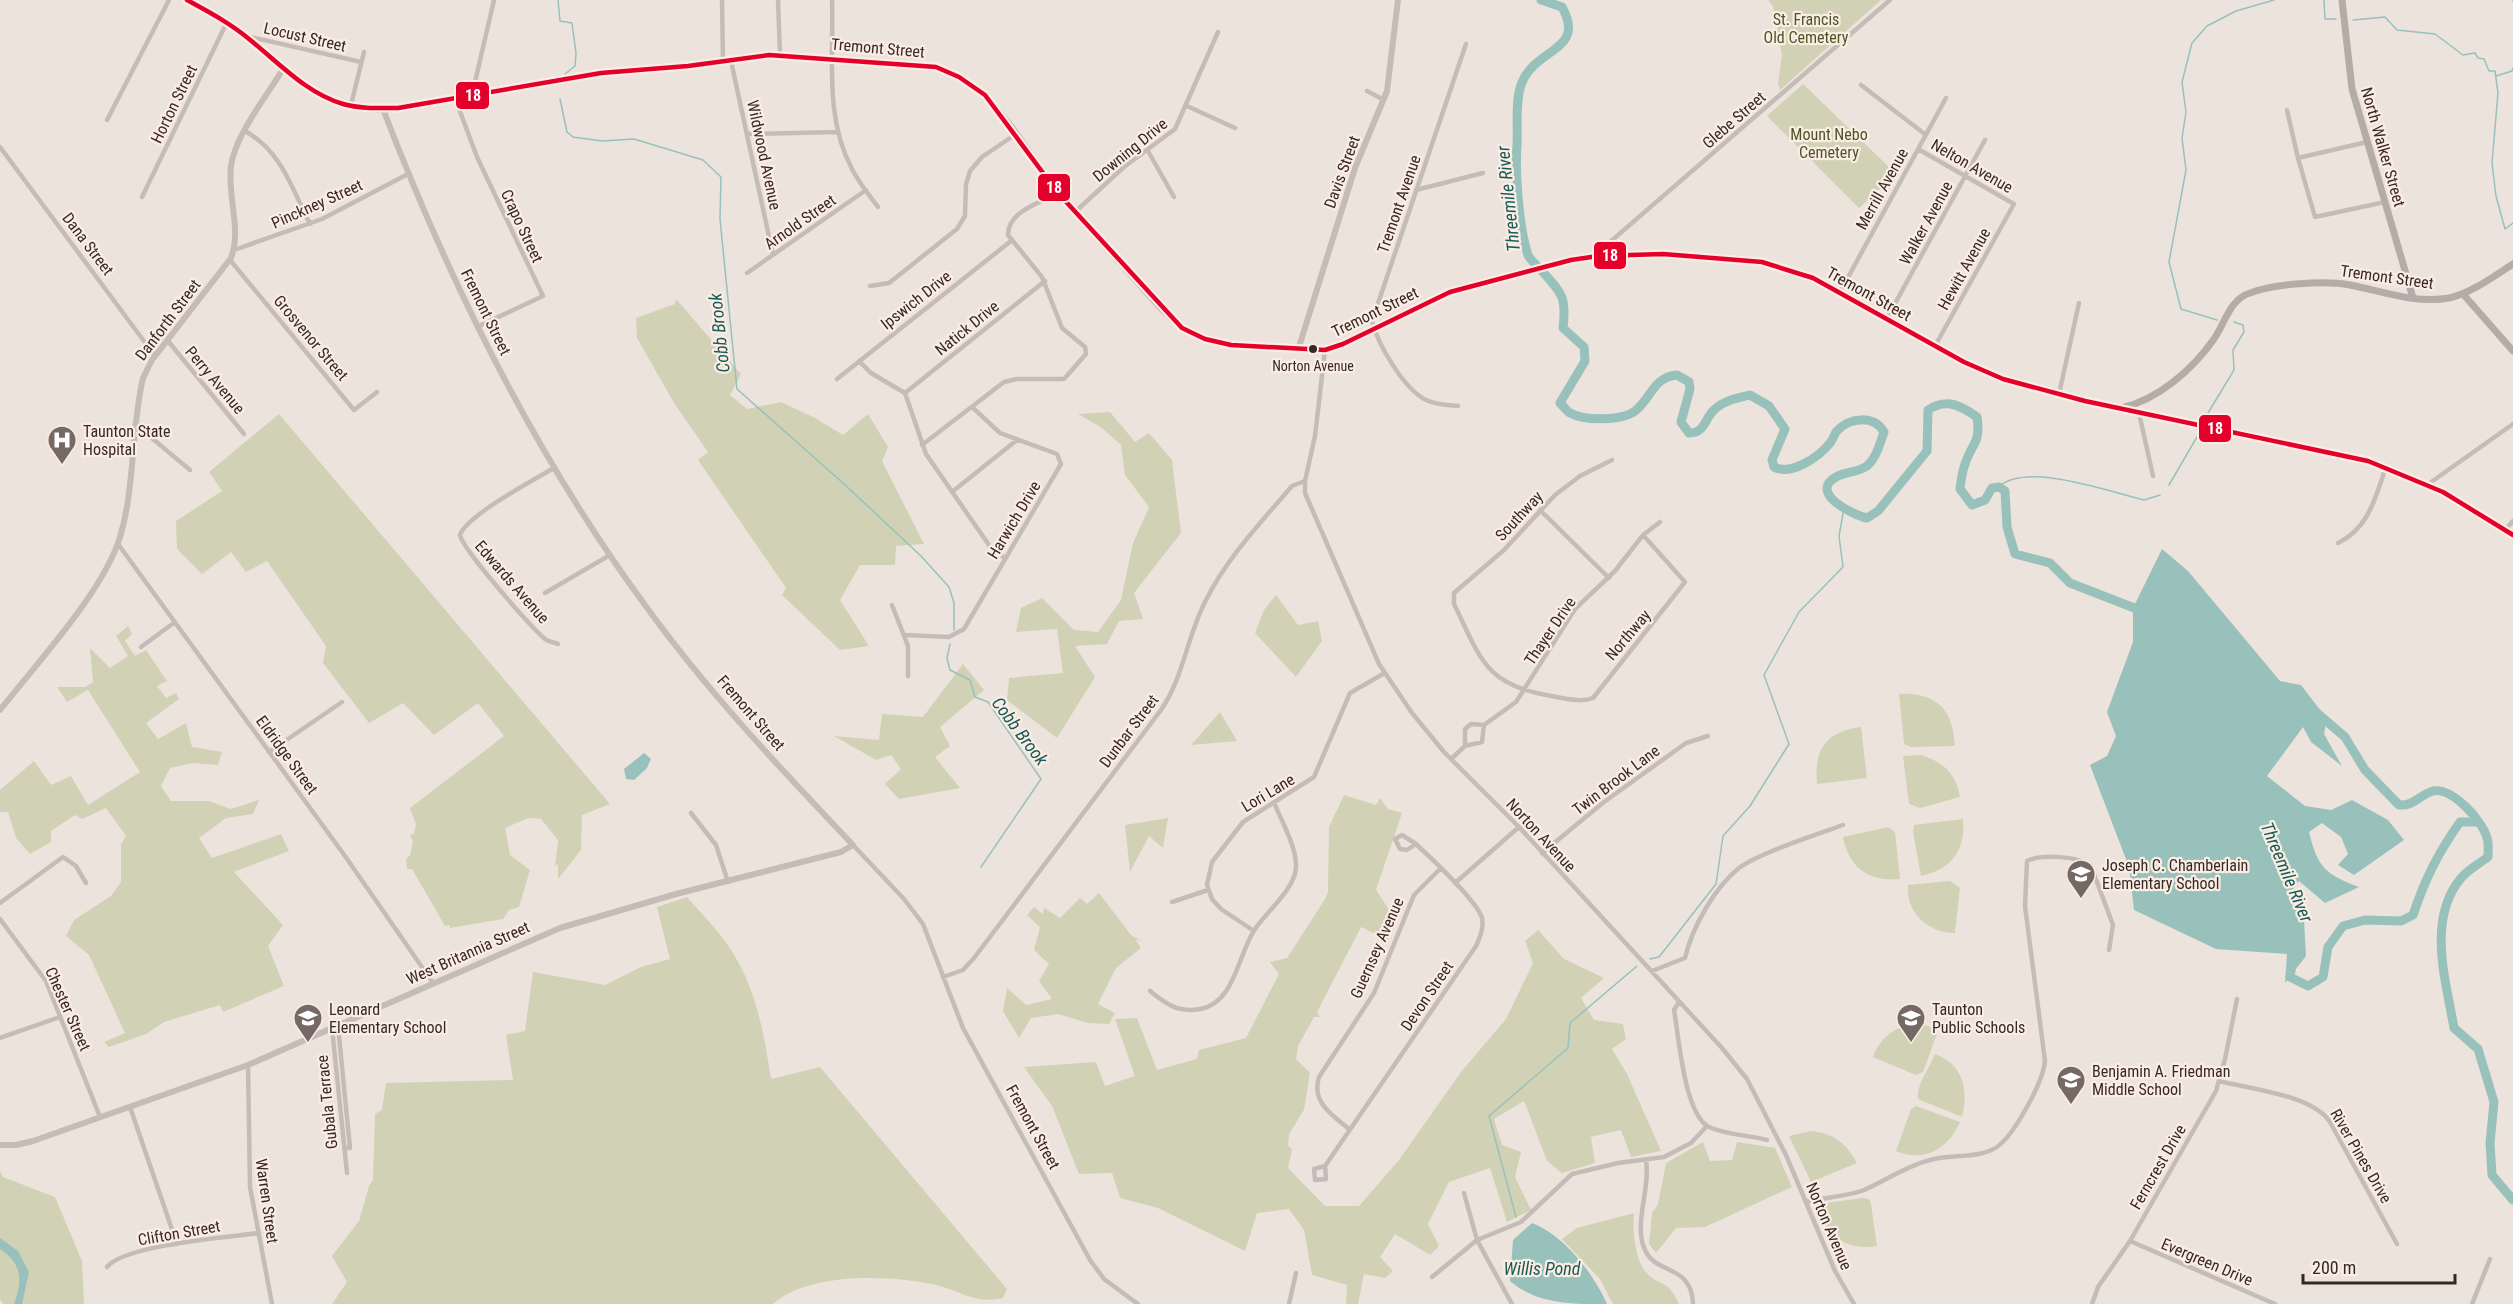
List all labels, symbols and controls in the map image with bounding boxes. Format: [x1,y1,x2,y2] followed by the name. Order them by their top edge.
[1764,10,1849,47] park label: St. Francis Old Cemetery
[262,18,348,56] street label: Locust Street
[830,34,926,62] street label: Tremont Street
[147,62,201,146] street label: Horton Street
[455,81,490,110] line badge: 18
[2357,85,2409,209] street label: North Walker Street
[465,86,481,105] text: 18
[1699,87,1770,152] street label: Glebe Street
[743,98,785,212] street label: Wildwood Avenue
[1089,114,1171,186] street label: Downing Drive
[1790,125,1868,162] park label: Mount Nebo Cemetery
[1320,133,1364,211] street label: Davis Street
[1928,135,2016,197] street label: Nelton Avenue
[1492,144,1524,253] water label: Threemile River
[1852,145,1912,233] street label: Merrill Avenue
[1373,153,1425,255] street label: Tremont Avenue
[1037,173,1071,202] line badge: 18
[268,175,366,233] street label: Pinckney Street
[1046,178,1062,197] text: 18
[1895,178,1957,268] street label: Walker Avenue
[497,186,547,266] street label: Crapo Street
[761,190,840,253] street label: Arnold Street
[58,209,118,279] street label: Dana Street
[1934,225,1994,313] street label: Hewitt Avenue
[1593,241,1627,270] line badge: 18
[1602,246,1618,265] text: 18
[2339,261,2435,293] street label: Tremont Street
[1823,263,1915,325] street label: Tremont Street
[457,266,515,358] street label: Fremont Street
[877,267,955,333] street label: Ipswich Drive
[131,276,205,364] street label: Danforth Street
[1329,283,1422,341] street label: Tremont Street
[270,291,352,385] street label: Grosvenor Street
[704,291,734,374] water label: Cobb Brook
[931,297,1003,359] street label: Natick Drive
[181,342,249,418] street label: Perry Avenue
[1307,343,1319,355] marker: Norton Avenue
[1272,358,1354,374] place label: Norton Avenue
[2198,414,2232,443] line badge: 18
[2207,419,2223,438] text: 18
[83,422,171,459] place label: Taunton State Hospital
[46,424,78,466] hospital icon: Taunton State Hospital
[983,478,1045,562] street label: Harwich Drive
[1491,487,1547,545] street label: Southway
[471,537,553,627] street label: Edwards Avenue
[1520,593,1580,669] street label: Thayer Drive
[1601,606,1655,664] street label: Northway
[713,672,789,755] street label: Fremont Street
[1095,691,1163,771] street label: Dunbar Street
[988,693,1053,770] water label: Cobb Brook
[252,712,322,798] street label: Eldridge Street
[1569,741,1663,819] street label: Twin Brook Lane
[1238,770,1298,816] street label: Lori Lane
[1502,794,1580,876] street label: Norton Avenue
[2257,819,2318,926] water label: Threemile River
[2102,856,2248,893] place label: Joseph C. Chamberlain Elementary School
[2065,858,2097,900] school or university icon: Joseph C. Chamberlain Elementary School
[1346,895,1408,1001] street label: Guernsey Avenue
[403,917,533,989] street label: West Britannia Street
[1397,957,1457,1035] street label: Devon Street
[41,964,95,1054] street label: Chester Street
[329,1000,446,1037] place label: Leonard Elementary School
[1932,1000,2025,1037] place label: Taunton Public Schools
[292,1002,324,1044] school or university icon: Leonard Elementary School
[1895,1002,1927,1044] school or university icon: Taunton Public Schools
[313,1054,341,1150] street label: Gubala Terrace
[2092,1062,2230,1099] place label: Benjamin A. Friedman Middle School
[2055,1064,2087,1106] school or university icon: Benjamin A. Friedman Middle School
[1002,1082,1064,1173] street label: Fremont Street
[2326,1106,2396,1206] street label: River Pines Drive
[2126,1121,2190,1213] street label: Ferncrest Drive
[252,1157,282,1245] street label: Warren Street
[1802,1179,1856,1273] street label: Norton Avenue
[136,1216,222,1250] street label: Clifton Street
[2158,1234,2256,1290] street label: Evergreen Drive
[2303,1247,2454,1285] scale bar
[2312,1257,2356,1278] text: 200 m
[1504,1258,1581,1279] water label: Willis Pond

